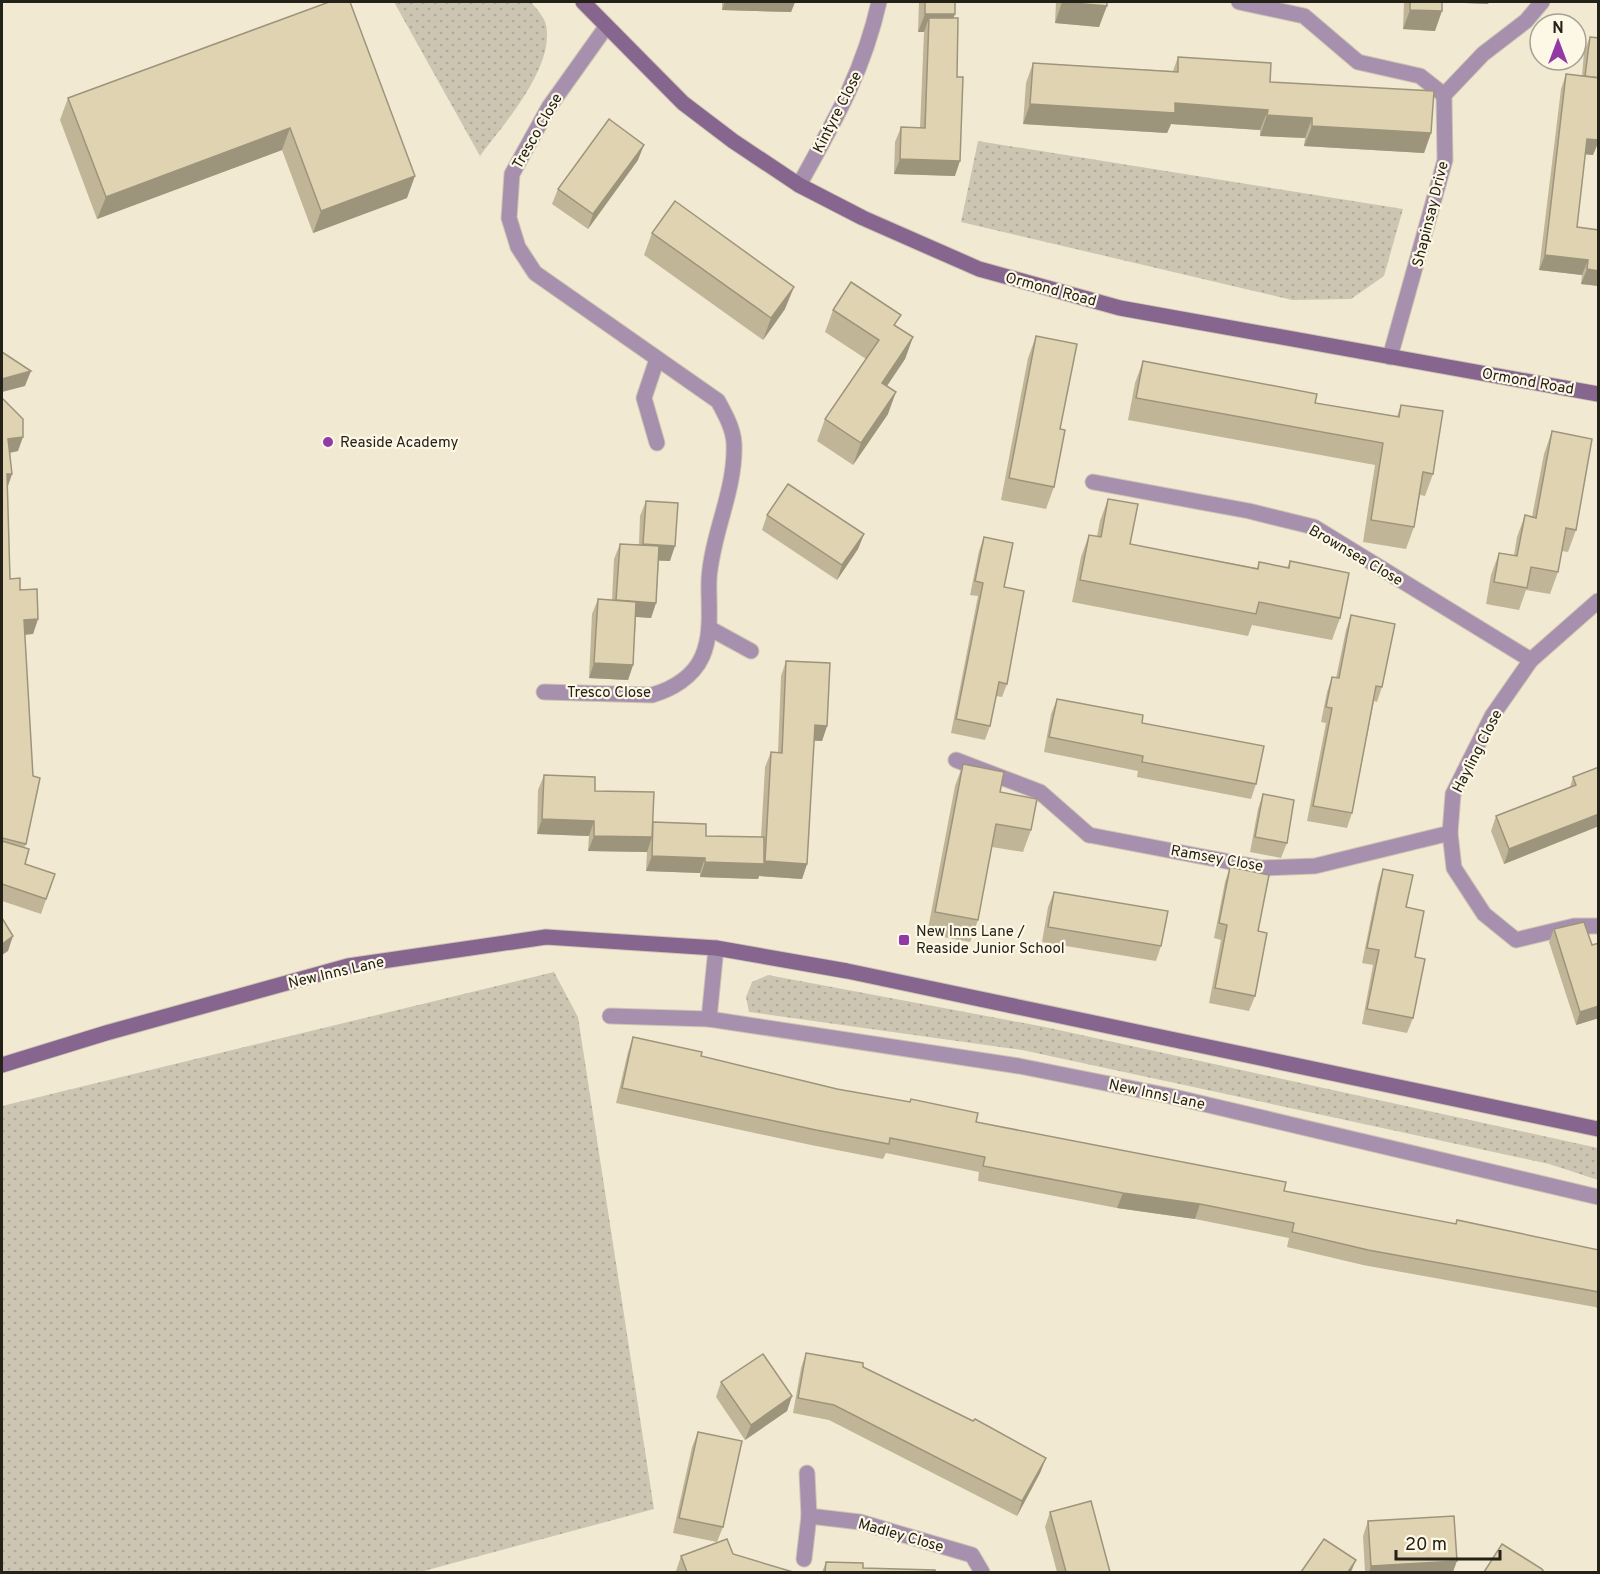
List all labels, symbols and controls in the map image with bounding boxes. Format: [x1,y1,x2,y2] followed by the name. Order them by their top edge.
[1528,12,1588,72] north arrow
[1552,19,1564,39] text: N
[810,69,867,157] street label: Kintyre Close
[509,91,568,173] street label: Tresco Close
[1409,160,1454,269] street label: Shapinsay Drive
[1003,269,1098,312] street label: Ormond Road
[1480,365,1575,400] street label: Ormond Road
[340,434,459,453] place label: Reaside Academy
[321,435,335,449] marker: Reaside Academy
[1305,522,1406,591] street label: Brownsea Close
[567,684,651,703] street label: Tresco Close
[1449,707,1507,797] street label: Hayling Close
[1169,842,1264,877] street label: Ramsey Close
[916,923,1065,959] place label: New Inns Lane / Reaside Junior School
[897,933,911,947] marker: New Inns Lane / Reaside Junior School
[287,953,386,994] street label: New Inns Lane
[1107,1076,1207,1115] street label: New Inns Lane
[856,1515,946,1558] street label: Madley Close
[1396,1523,1500,1561] scale bar
[1405,1534,1447,1557] text: 20 m

